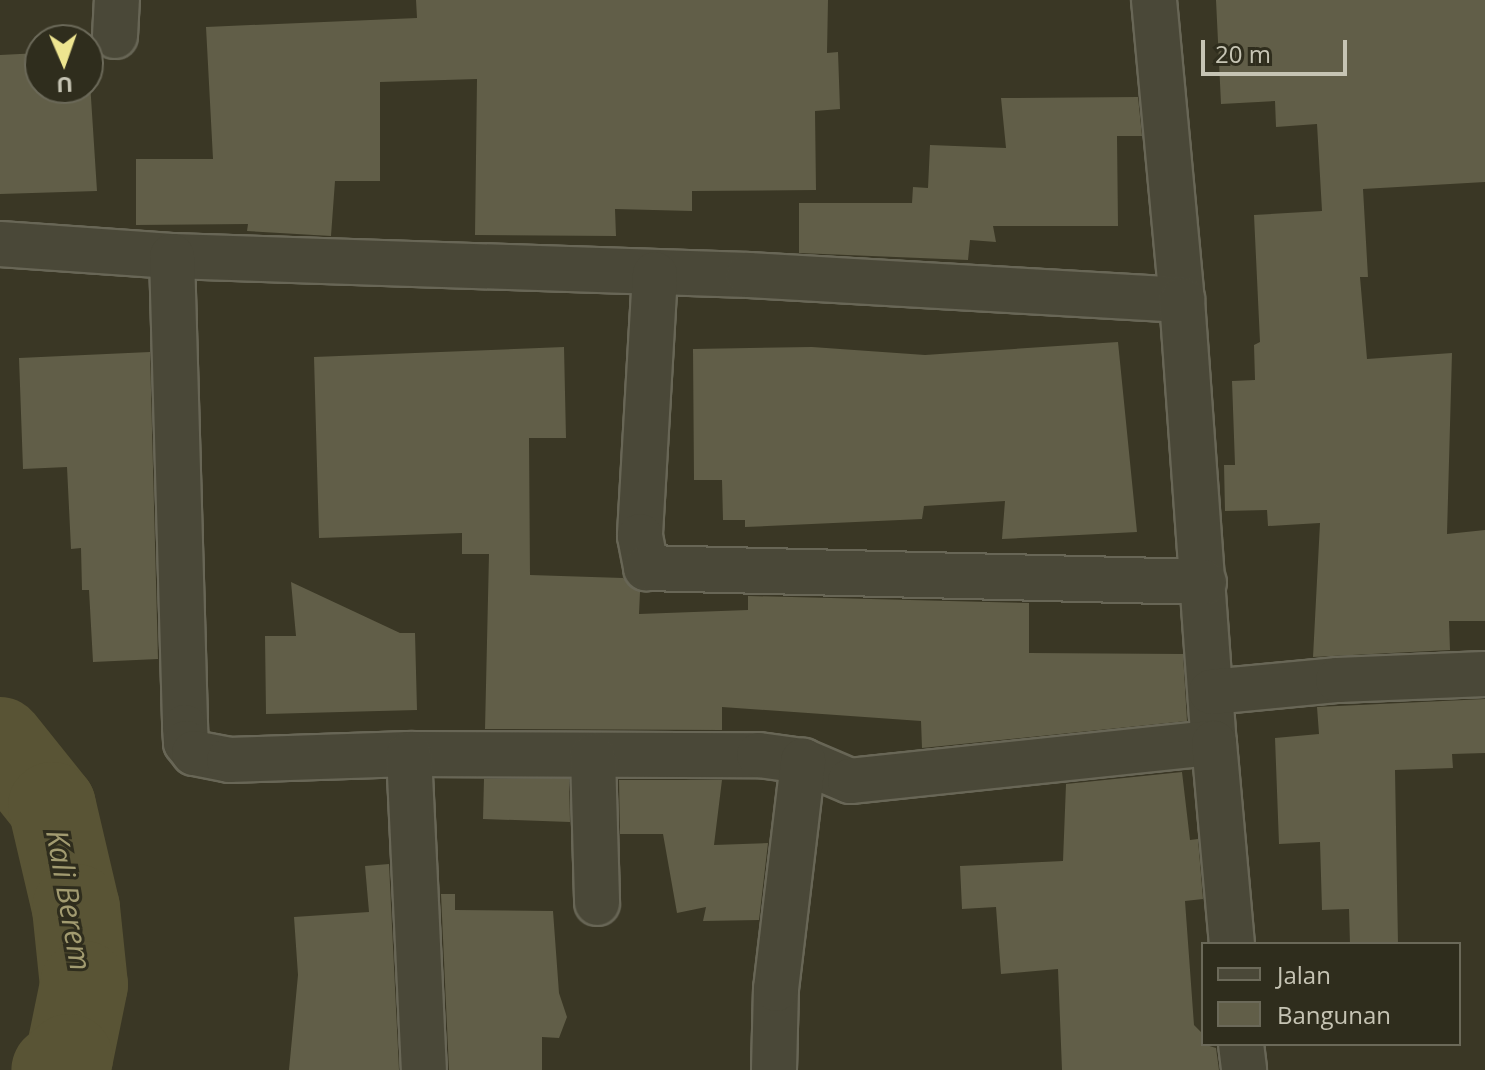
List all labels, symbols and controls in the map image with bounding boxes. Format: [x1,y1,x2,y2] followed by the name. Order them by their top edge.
[24,24,104,104] north arrow
[1205,24,1351,74] scale bar
[1215,37,1271,70] text: 20 m
[56,71,74,101] text: U
[39,827,99,973] water label: Kali Berem
[1201,942,1461,1046] legend
[1277,958,1331,991] text: Jalan
[1277,998,1391,1031] text: Bangunan

